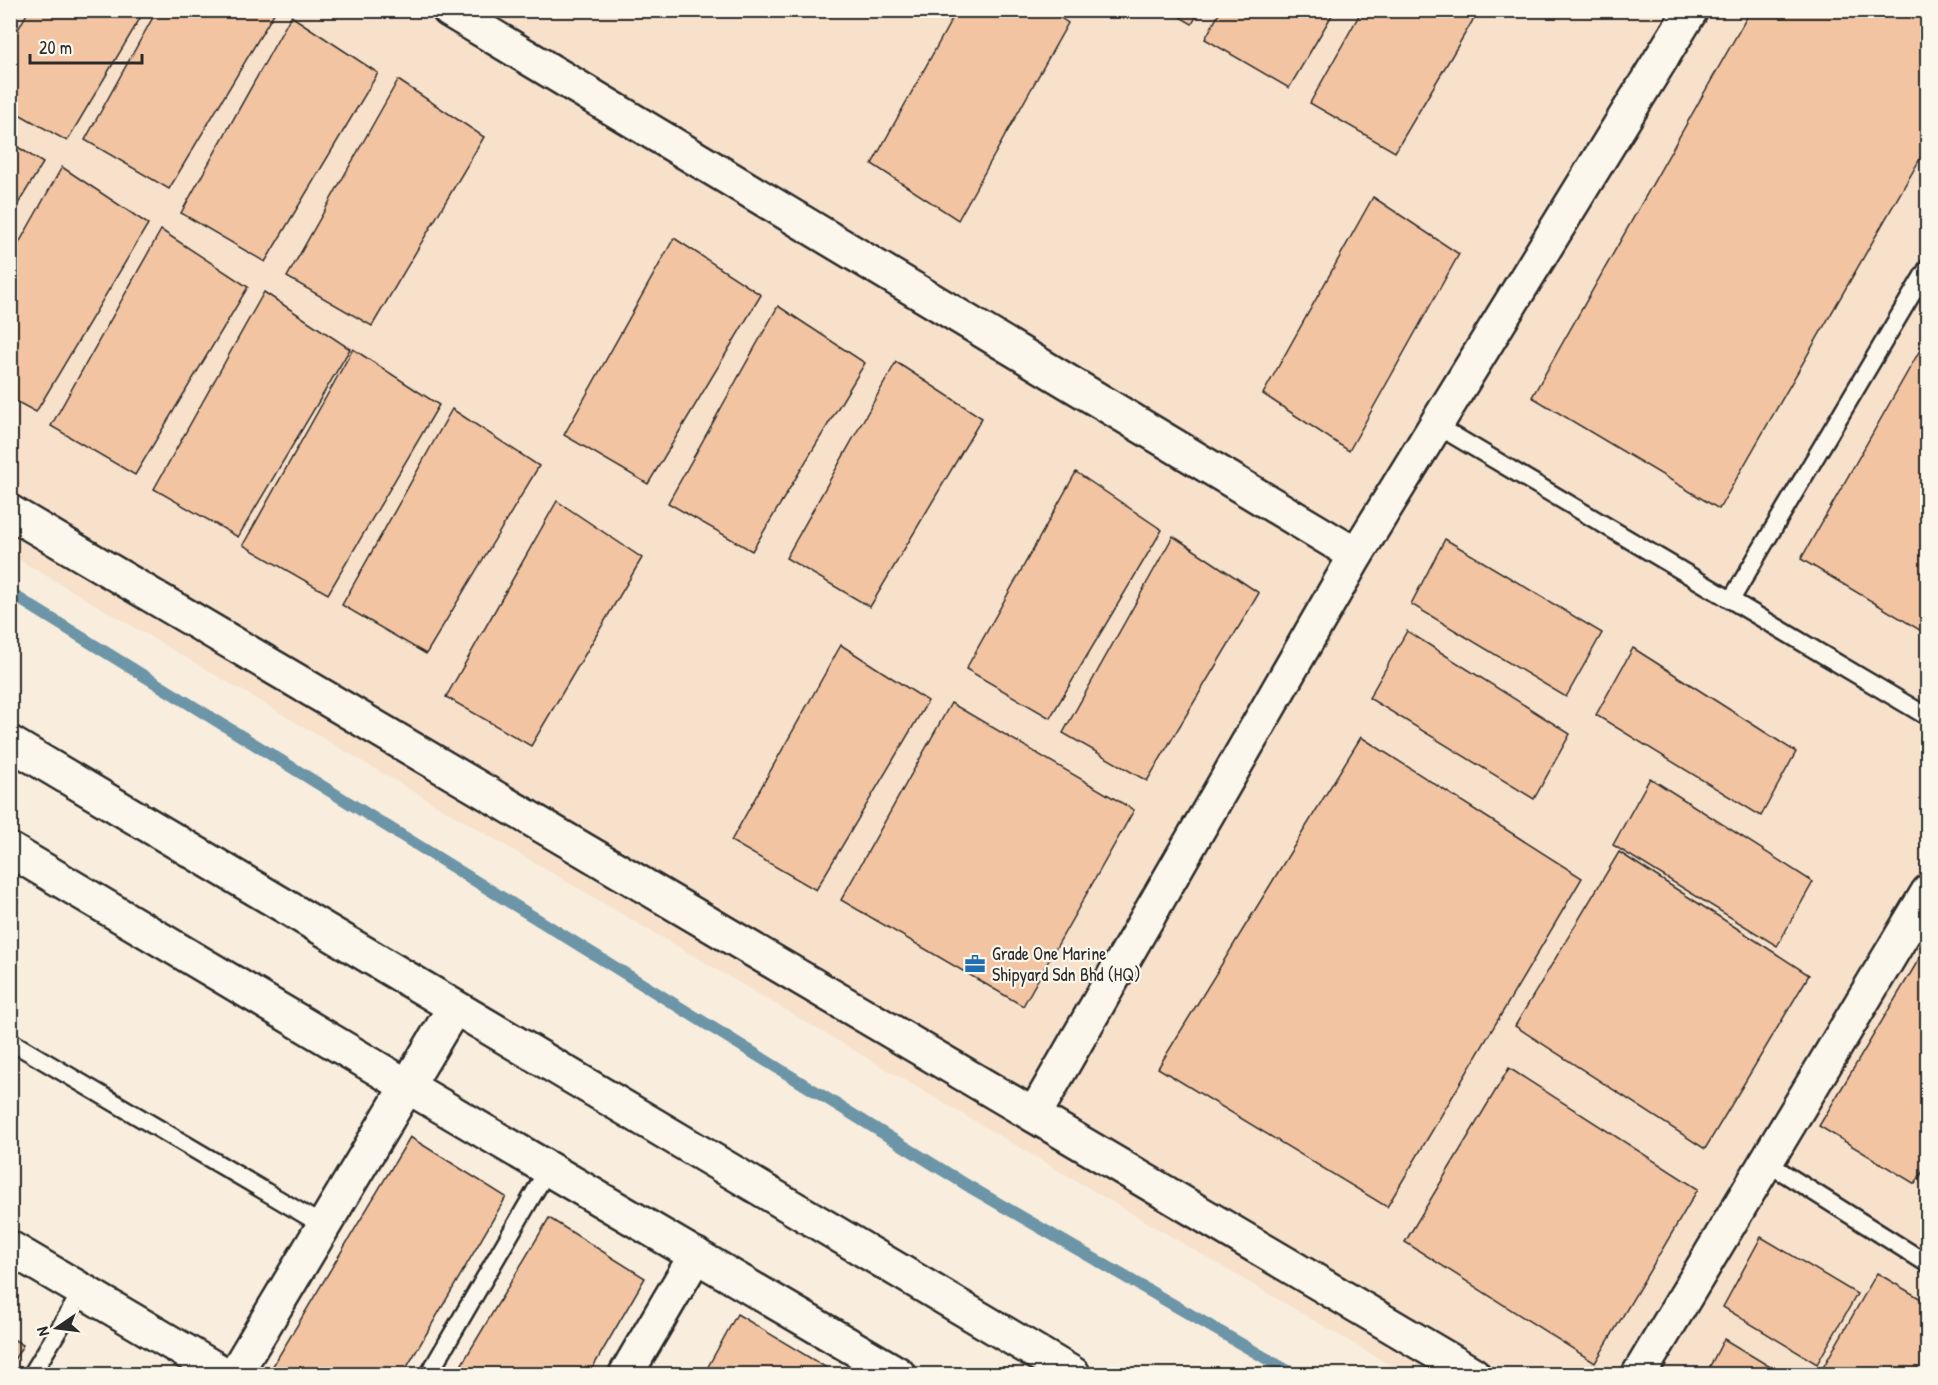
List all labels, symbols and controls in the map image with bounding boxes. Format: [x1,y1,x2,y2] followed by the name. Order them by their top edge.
[30,27,142,65] scale bar
[39,35,72,60] text: 20 m
[992,941,1141,987] place label: Grade One Marine Shipyard Sdn Bhd (HQ)
[963,952,987,976] office icon: Grade One Marine Shipyard Sdn Bhd (HQ)
[27,1298,87,1358] north arrow
[31,1324,54,1338] text: N

